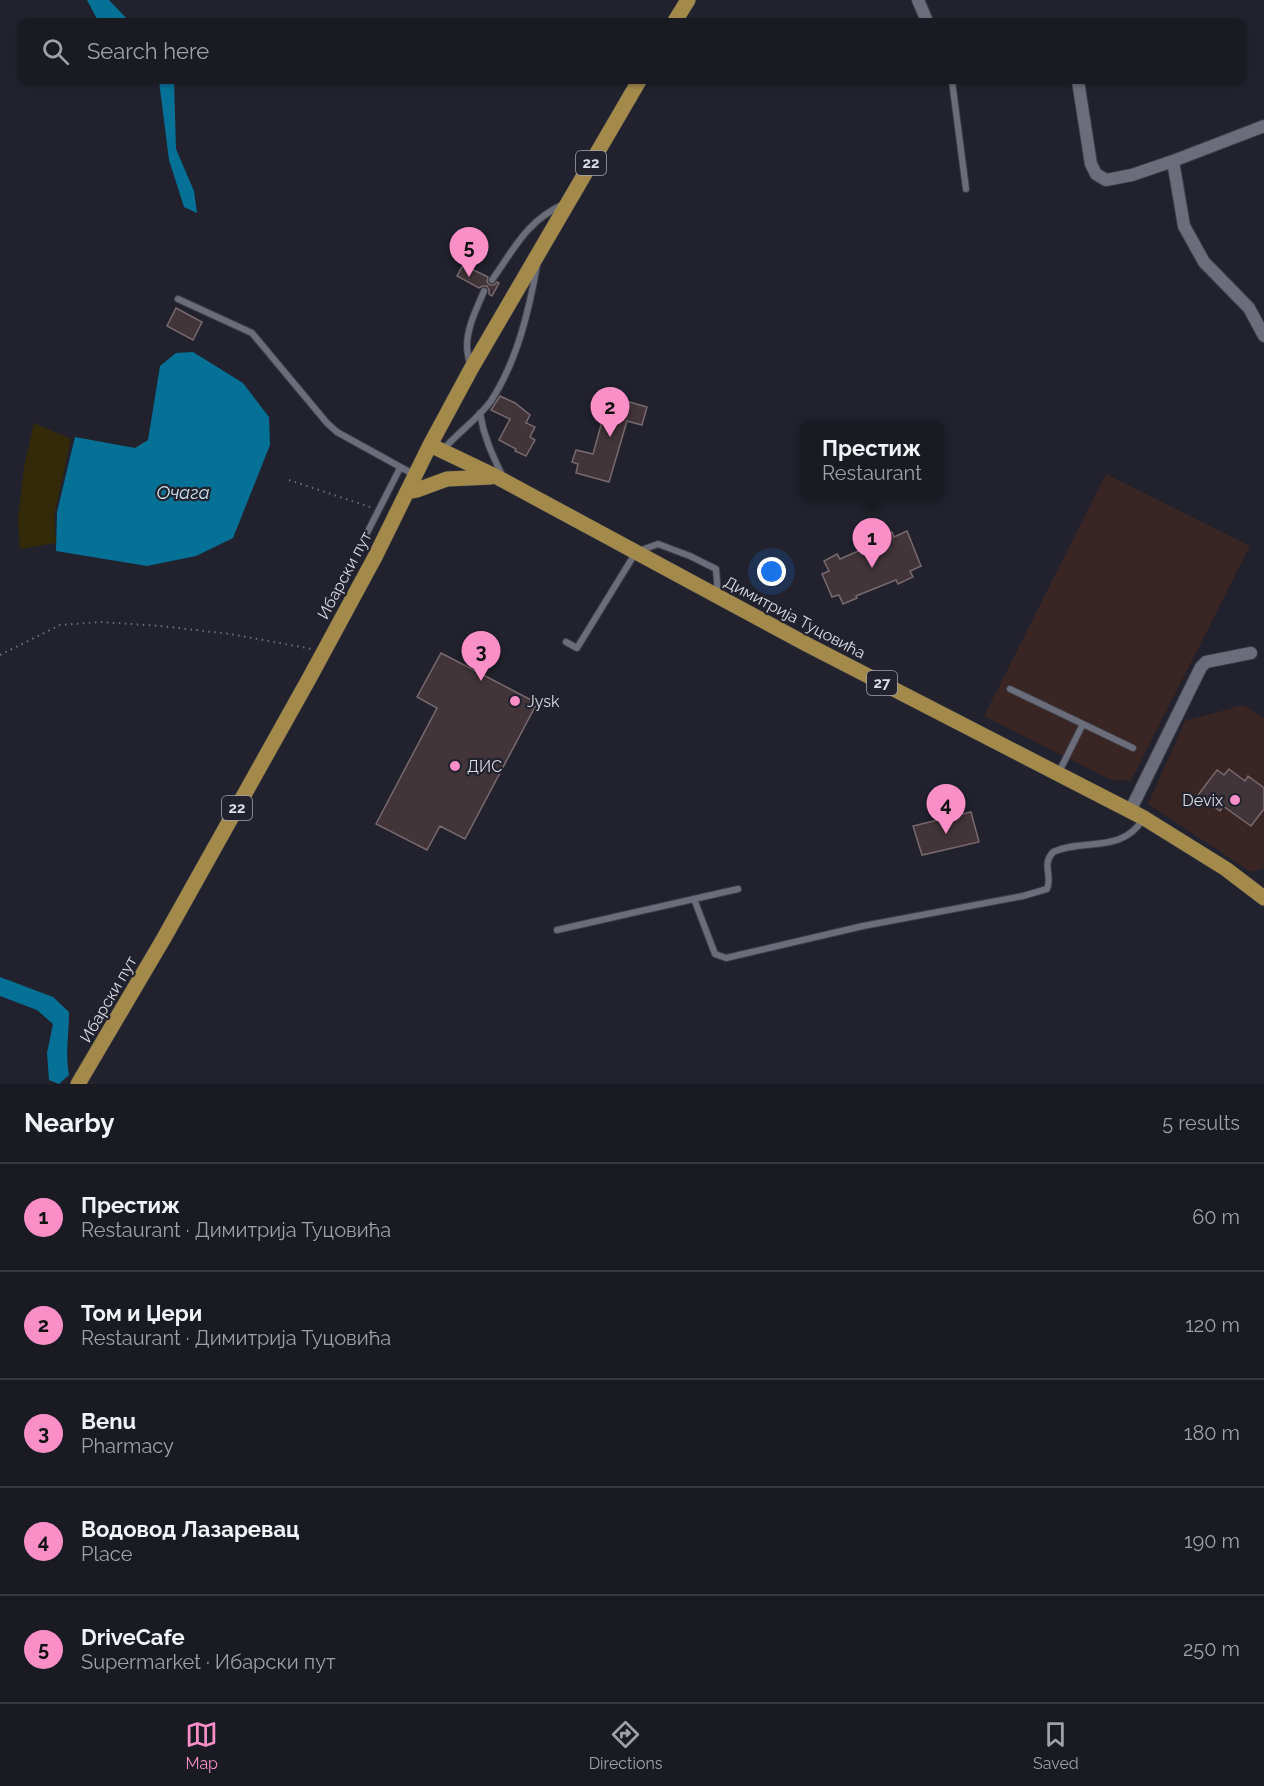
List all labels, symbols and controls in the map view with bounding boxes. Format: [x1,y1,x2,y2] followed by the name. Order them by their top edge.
[18,18,1246,84] search box
[39,35,72,68] icon: search
[87,38,209,64] text: Search here
[576,151,606,175] road number: 22
[450,228,488,277] pin: 5
[590,388,630,437] pin: 2
[800,421,944,499] popup
[822,435,921,461] text: Престиж
[822,461,922,485] text: Restaurant
[156,482,210,503] water label: Очага
[852,518,892,568] pin: 1
[313,528,376,622] street label: Ибарски пут
[757,557,786,586] your location
[721,572,869,663] street label: Димитрија Туцовића
[462,632,500,681] pin: 3
[867,671,897,695] road number: 27
[527,692,560,711] place label: Jysk
[508,694,522,708] marker: Jysk
[467,757,502,776] place label: ДИС
[448,759,462,773] marker: ДИС
[926,784,966,834] pin: 4
[1182,791,1223,810] place label: Devix
[1228,793,1242,807] marker: Devix
[222,796,252,820] road number: 22
[76,952,141,1046] street label: Ибарски пут
[24,1108,114,1138] text: Nearby
[1162,1111,1240,1135] text: 5 results
[81,1192,180,1218] text: Престиж
[39,1205,48,1229] text: 1
[1192,1205,1240,1229] text: 60 m
[81,1218,391,1242] text: Restaurant · Димитрија Туцовића
[81,1300,202,1326] text: Том и Џери
[38,1313,49,1337] text: 2
[1185,1313,1240,1337] text: 120 m
[81,1326,391,1350] text: Restaurant · Димитрија Туцовића
[81,1408,136,1434] text: Benu
[38,1421,49,1445] text: 3
[1184,1421,1240,1445] text: 180 m
[81,1434,174,1458] text: Pharmacy
[81,1516,300,1542] text: Водовод Лазаревац
[38,1529,49,1553] text: 4
[1184,1529,1240,1553] text: 190 m
[81,1542,132,1566] text: Place
[81,1624,185,1650] text: DriveCafe
[38,1637,49,1661] text: 5
[1183,1637,1240,1661] text: 250 m
[81,1650,336,1674] text: Supermarket · Ибарски пут
[185,1718,218,1773] tab: Map
[589,1718,663,1773] tab: Directions
[1033,1718,1079,1773] tab: Saved

